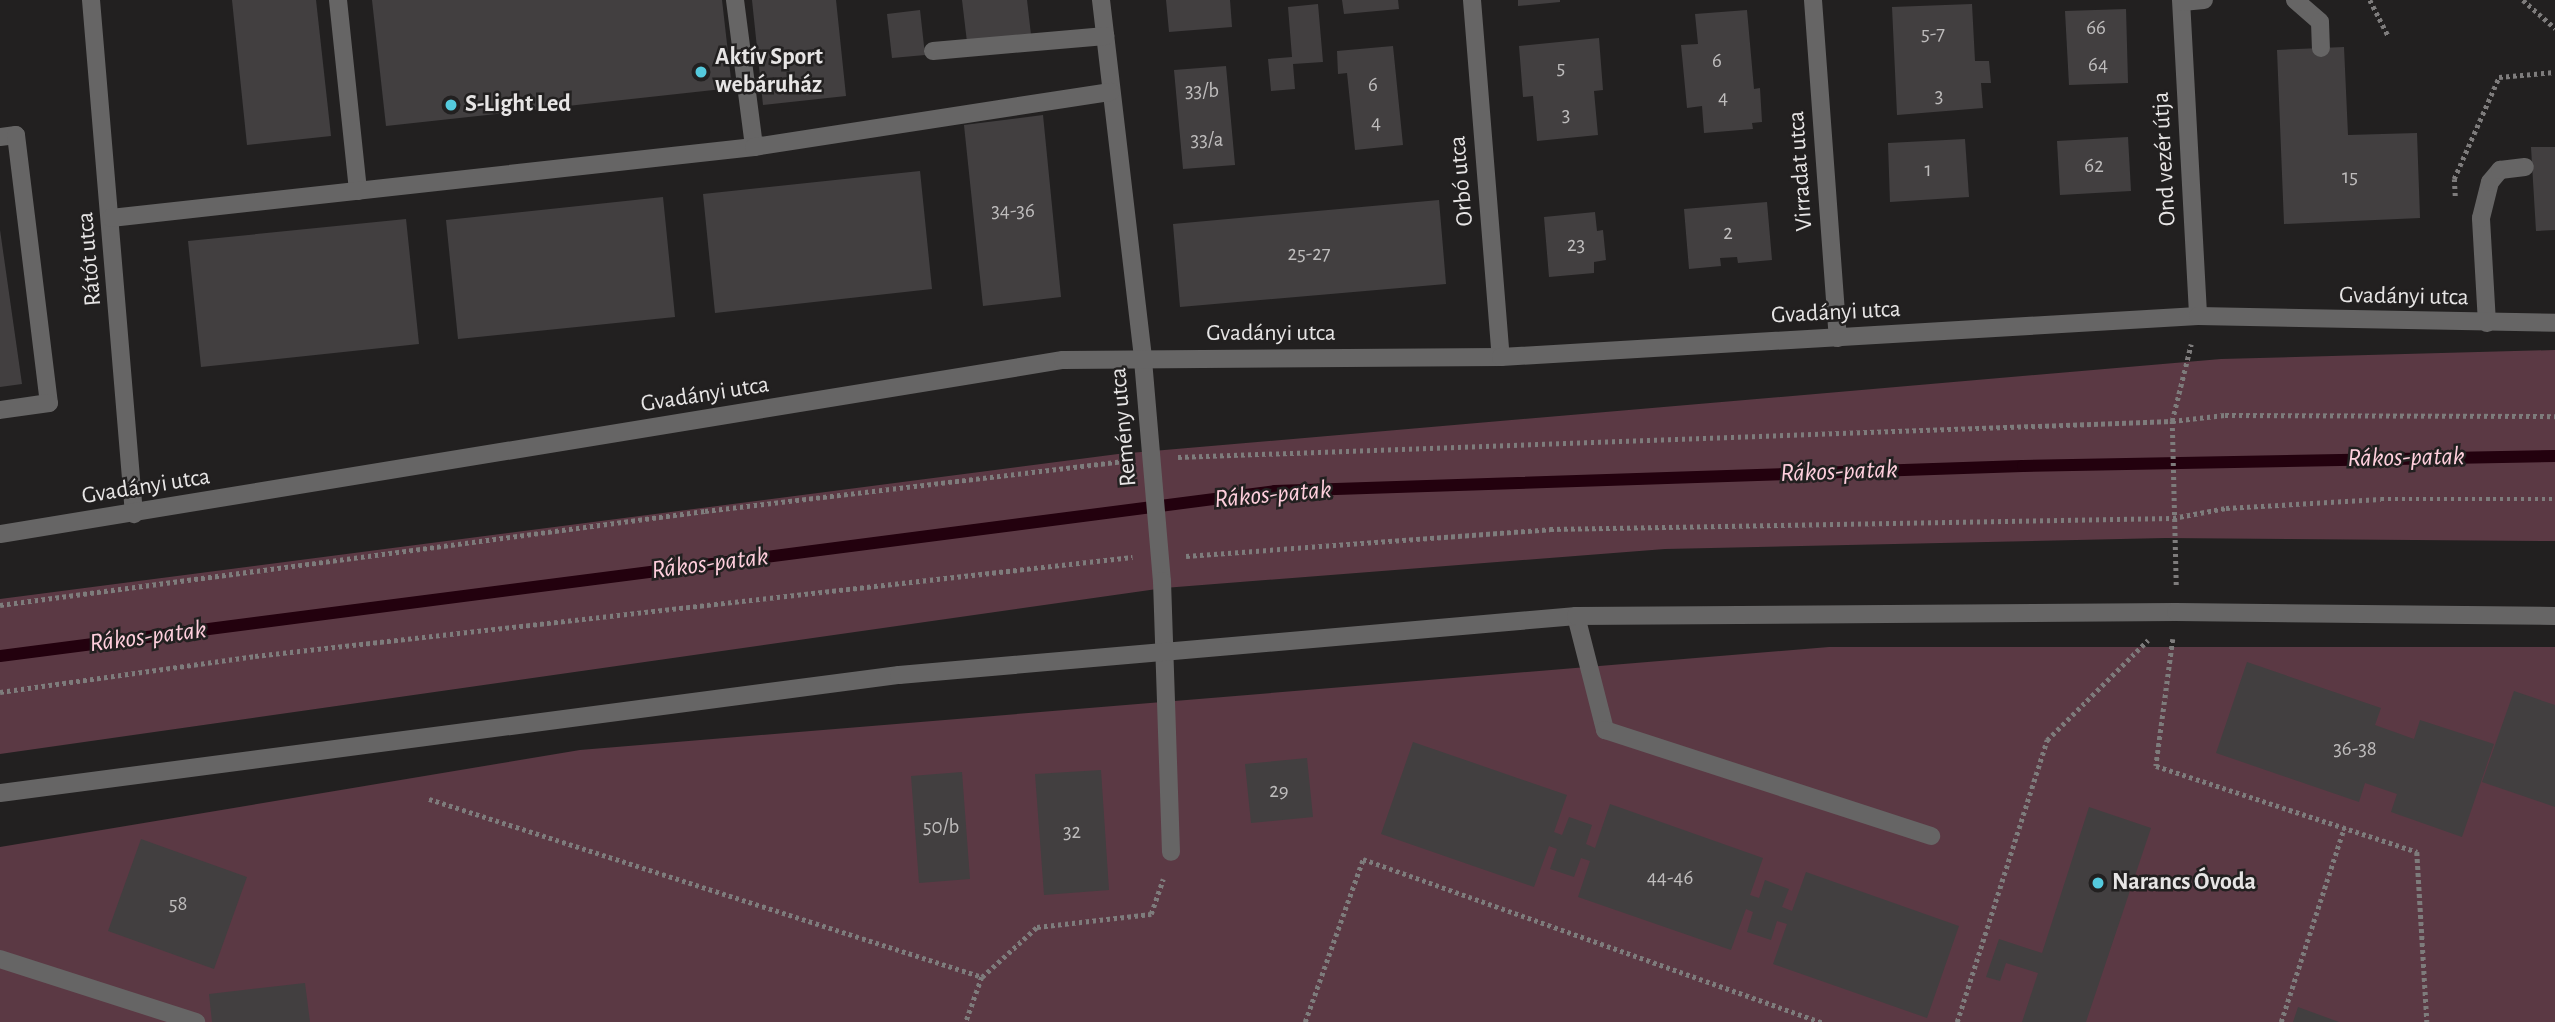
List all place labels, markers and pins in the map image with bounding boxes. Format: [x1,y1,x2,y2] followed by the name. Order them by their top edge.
[715,44,823,100] place label: Aktív Sport webáruház
[693,64,709,80] marker: Aktív Sport webáruház
[465,91,571,119] place label: S-Light Led
[443,97,459,113] marker: S-Light Led
[2112,869,2256,897] place label: Narancs Óvoda
[2090,875,2106,891] marker: Narancs Óvoda

